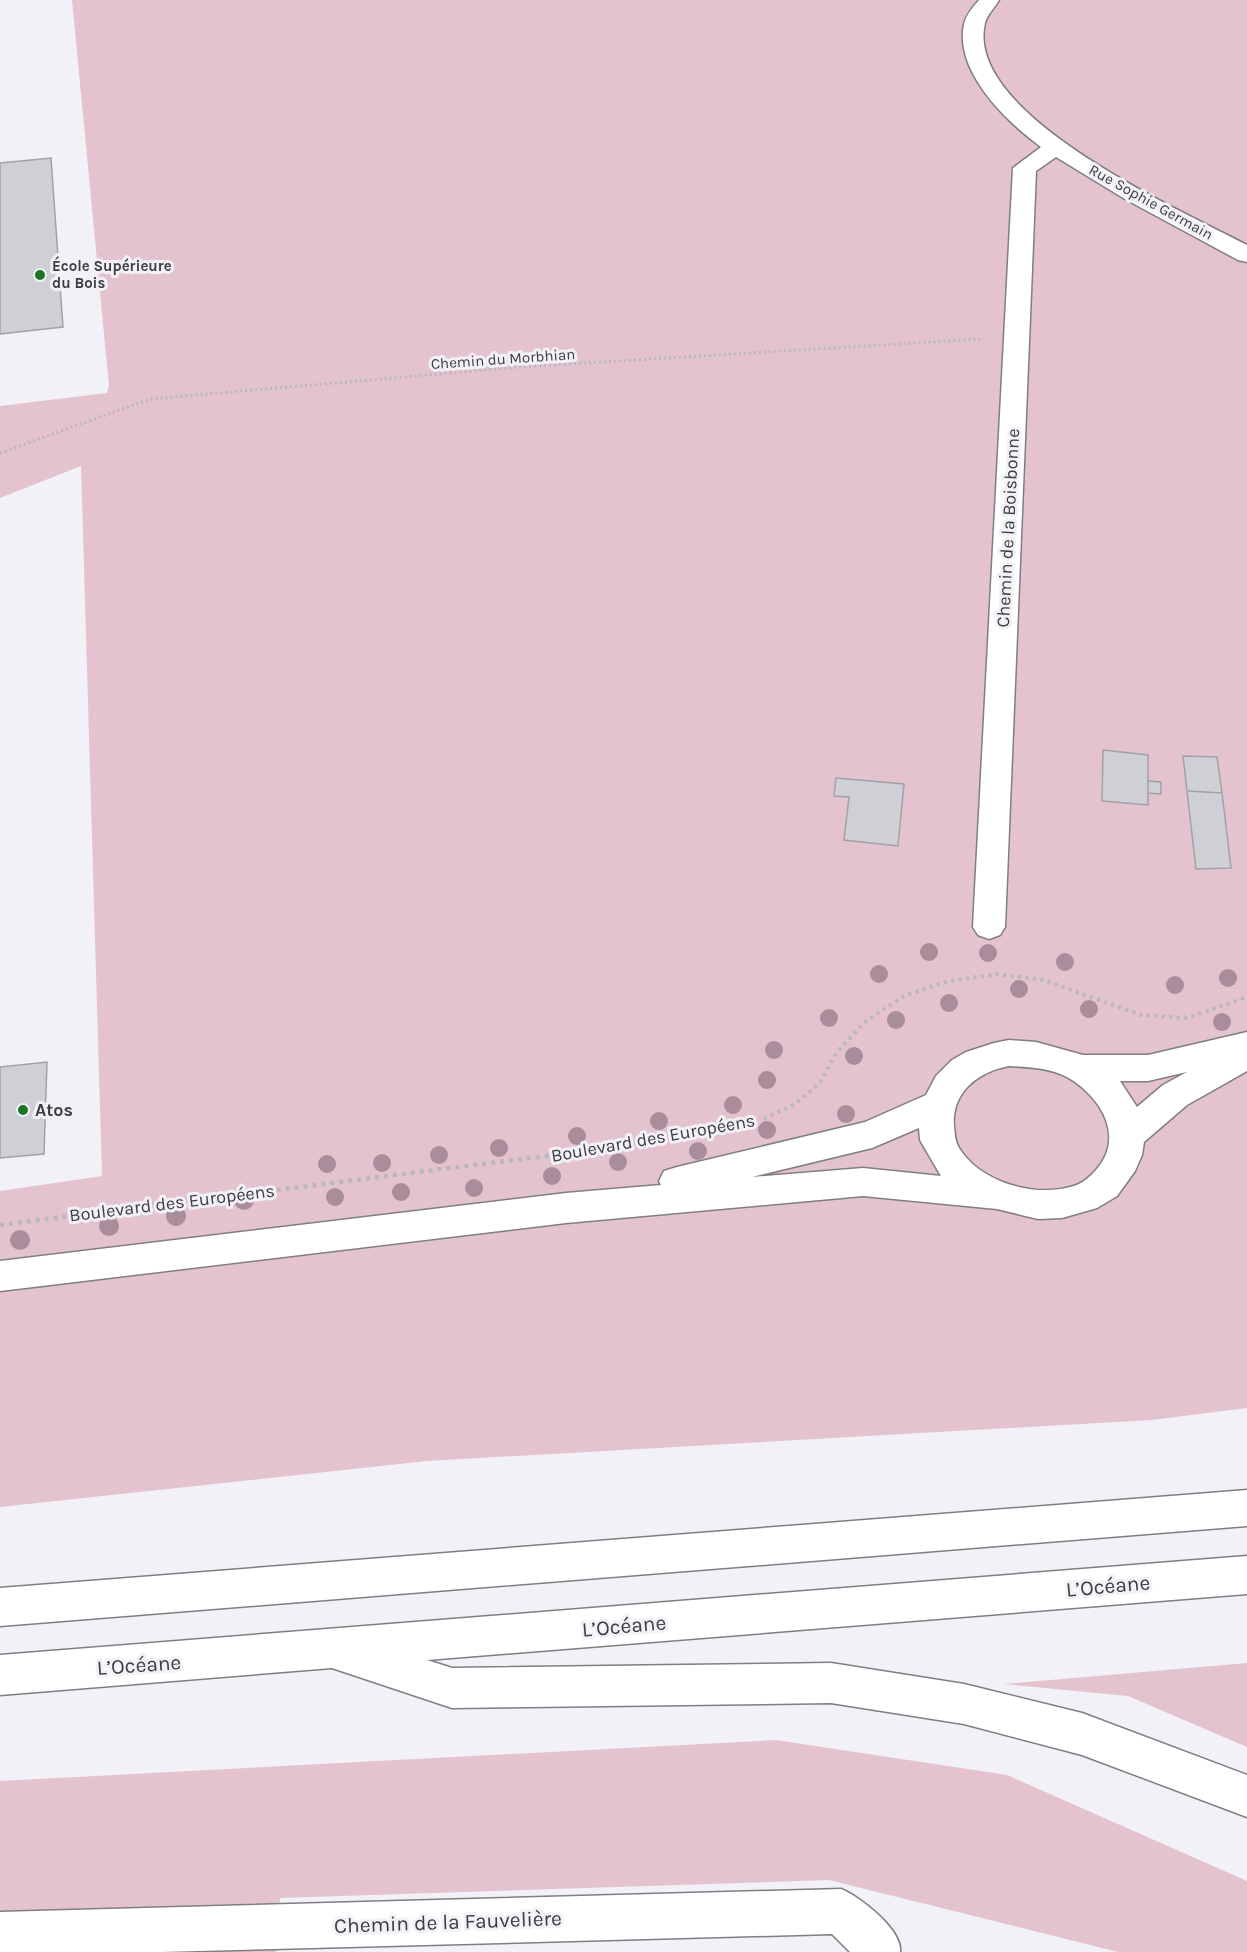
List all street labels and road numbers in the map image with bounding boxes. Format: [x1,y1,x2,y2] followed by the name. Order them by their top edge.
[1086,160,1216,244] street label: Rue Sophie Germain
[430,345,576,373] street label: Chemin du Morbhian
[992,428,1024,628] street label: Chemin de la Boisbonne
[549,1109,757,1167] street label: Boulevard des Européens
[68,1179,276,1227] street label: Boulevard des Européens
[1065,1570,1151,1602] street label: L’Océane
[581,1610,667,1642] street label: L’Océane
[96,1650,182,1680] street label: L’Océane
[334,1906,562,1938] street label: Chemin de la Fauvelière

